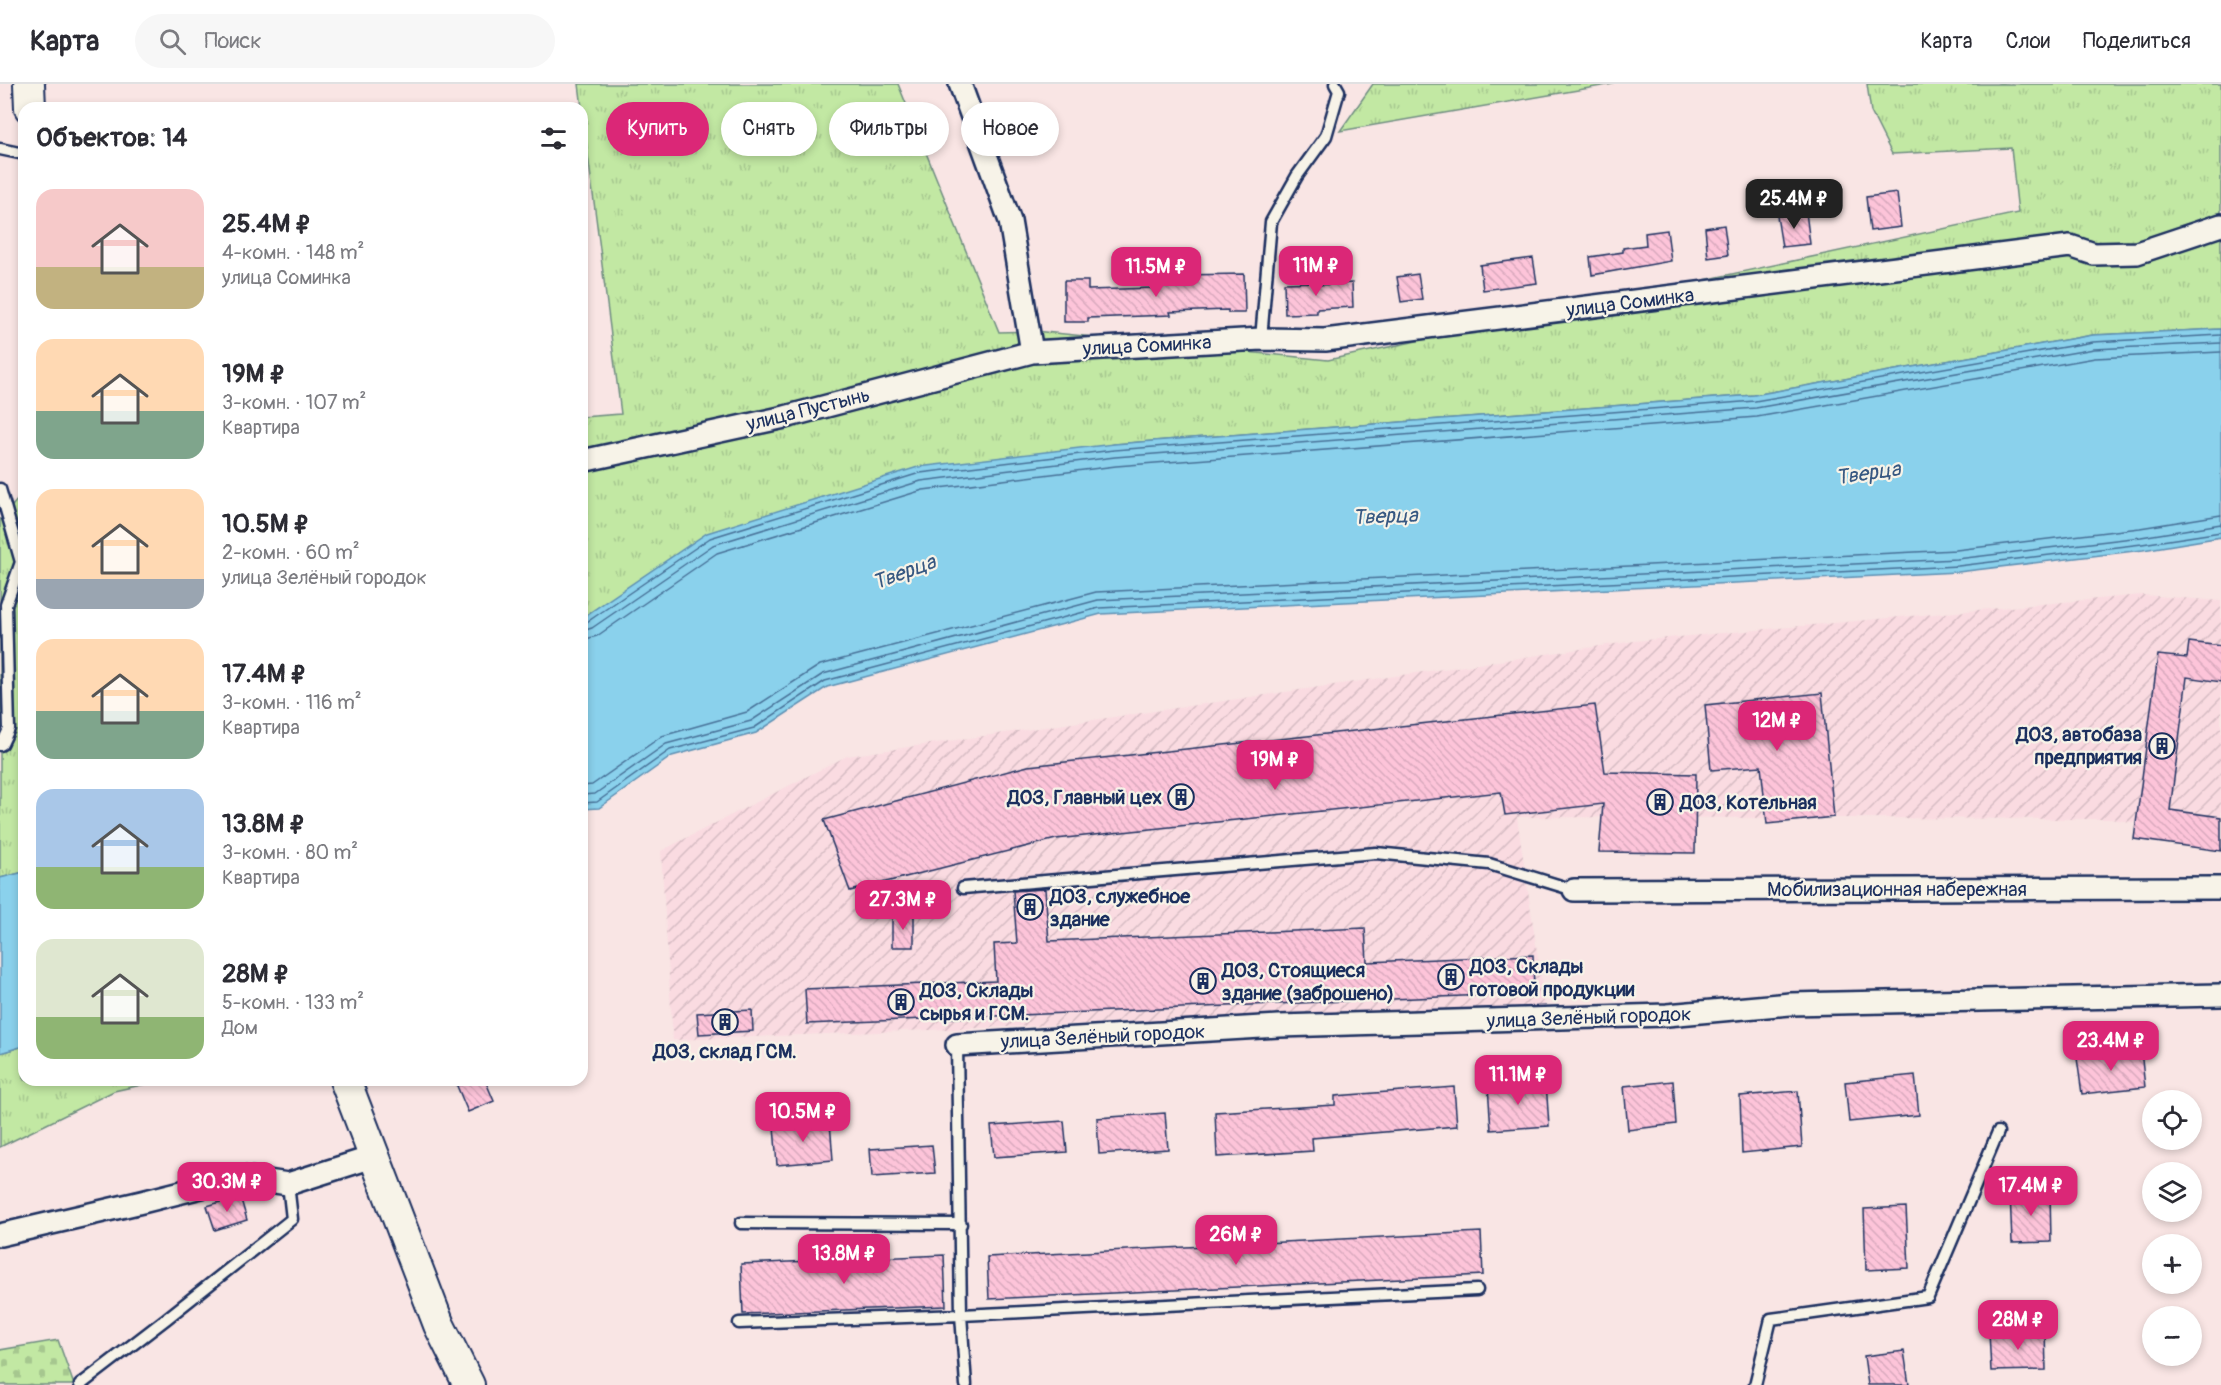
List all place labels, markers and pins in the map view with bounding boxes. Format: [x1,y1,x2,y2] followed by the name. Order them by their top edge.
[1739,179,1849,230] pin: 25.4M ₽
[1274,246,1358,297] pin: 11M ₽
[1101,247,1211,298] pin: 11.5M ₽
[1735,701,1819,752] pin: 12M ₽
[2015,722,2142,770] place label: ДОЗ, автобаза предприятия
[2147,731,2177,761] building icon: ДОЗ, автобаза предприятия
[1233,740,1317,791] pin: 19M ₽
[1166,782,1196,812] building icon: ДОЗ, Главный цех
[1006,785,1162,810] place label: ДОЗ, Главный цех
[1645,787,1675,817] building icon: ДОЗ, Котельная
[1679,790,1817,815] place label: ДОЗ, Котельная
[848,880,958,931] pin: 27.3M ₽
[1049,884,1191,932] place label: ДОЗ, служебное здание
[1015,892,1045,922] building icon: ДОЗ, служебное здание
[1469,954,1634,1002] place label: ДОЗ, Склады готовой продукции
[1221,958,1394,1006] place label: ДОЗ, Стоящиеся здание (заброшено)
[1436,962,1466,992] building icon: ДОЗ, Склады готовой продукции
[1188,966,1218,996] building icon: ДОЗ, Стоящиеся здание (заброшено)
[919,978,1034,1026] place label: ДОЗ, Склады сырья и ГСМ.
[886,987,916,1017] building icon: ДОЗ, Склады сырья и ГСМ.
[710,1007,740,1037] building icon: ДОЗ, склад ГСМ.
[2056,1021,2166,1072] pin: 23.4M ₽
[652,1039,797,1064] place label: ДОЗ, склад ГСМ.
[1463,1055,1573,1106] pin: 11.1M ₽
[748,1092,858,1143] pin: 10.5M ₽
[172,1162,282,1213] pin: 30.3M ₽
[1976,1166,2086,1217] pin: 17.4M ₽
[1194,1215,1278,1266] pin: 26M ₽
[789,1234,899,1285] pin: 13.8M ₽
[1976,1300,2060,1351] pin: 28M ₽

